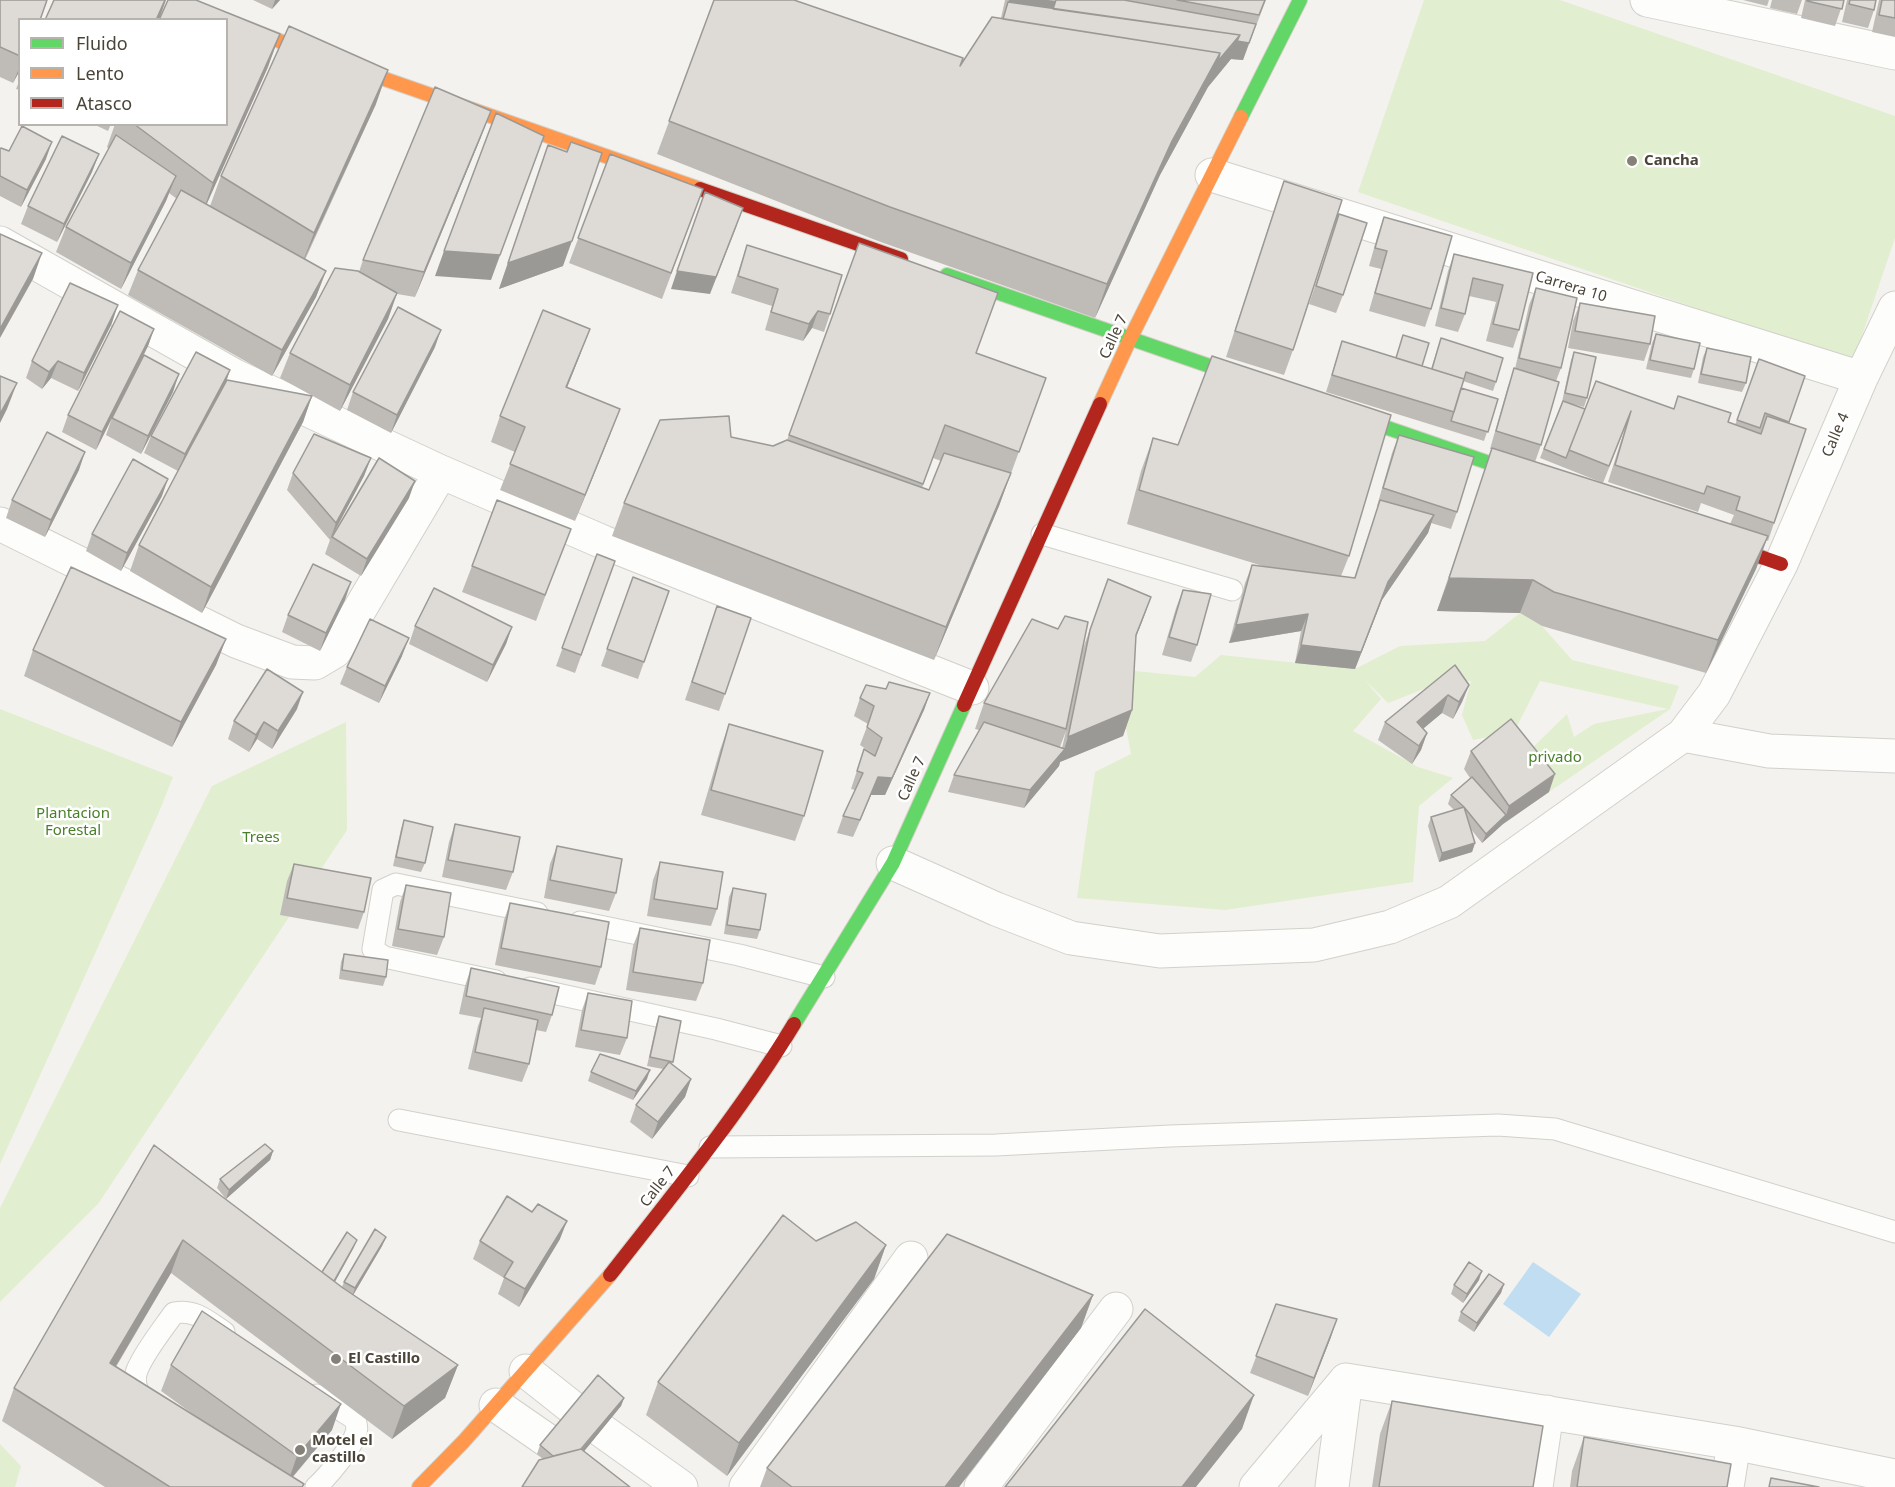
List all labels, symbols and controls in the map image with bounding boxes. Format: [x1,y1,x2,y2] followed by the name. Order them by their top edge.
[18,18,228,126] legend
[76,31,128,55] text: Fluido
[76,61,124,85] text: Lento
[76,91,132,115] text: Atasco
[1644,152,1699,170] place label: Cancha
[1625,154,1639,168] marker: Cancha
[1533,268,1609,306] street label: Carrera 10
[1096,312,1132,362] street label: Calle 7
[1819,410,1853,460] street label: Calle 4
[1528,749,1582,767] park label: privado
[894,754,930,804] street label: Calle 7
[36,805,110,840] park label: Plantacion Forestal
[242,829,280,847] park label: Trees
[637,1163,679,1211] street label: Calle 7
[348,1350,420,1368] place label: El Castillo
[329,1352,343,1366] marker: El Castillo
[312,1432,373,1467] place label: Motel el castillo
[293,1443,307,1457] marker: Motel el castillo

